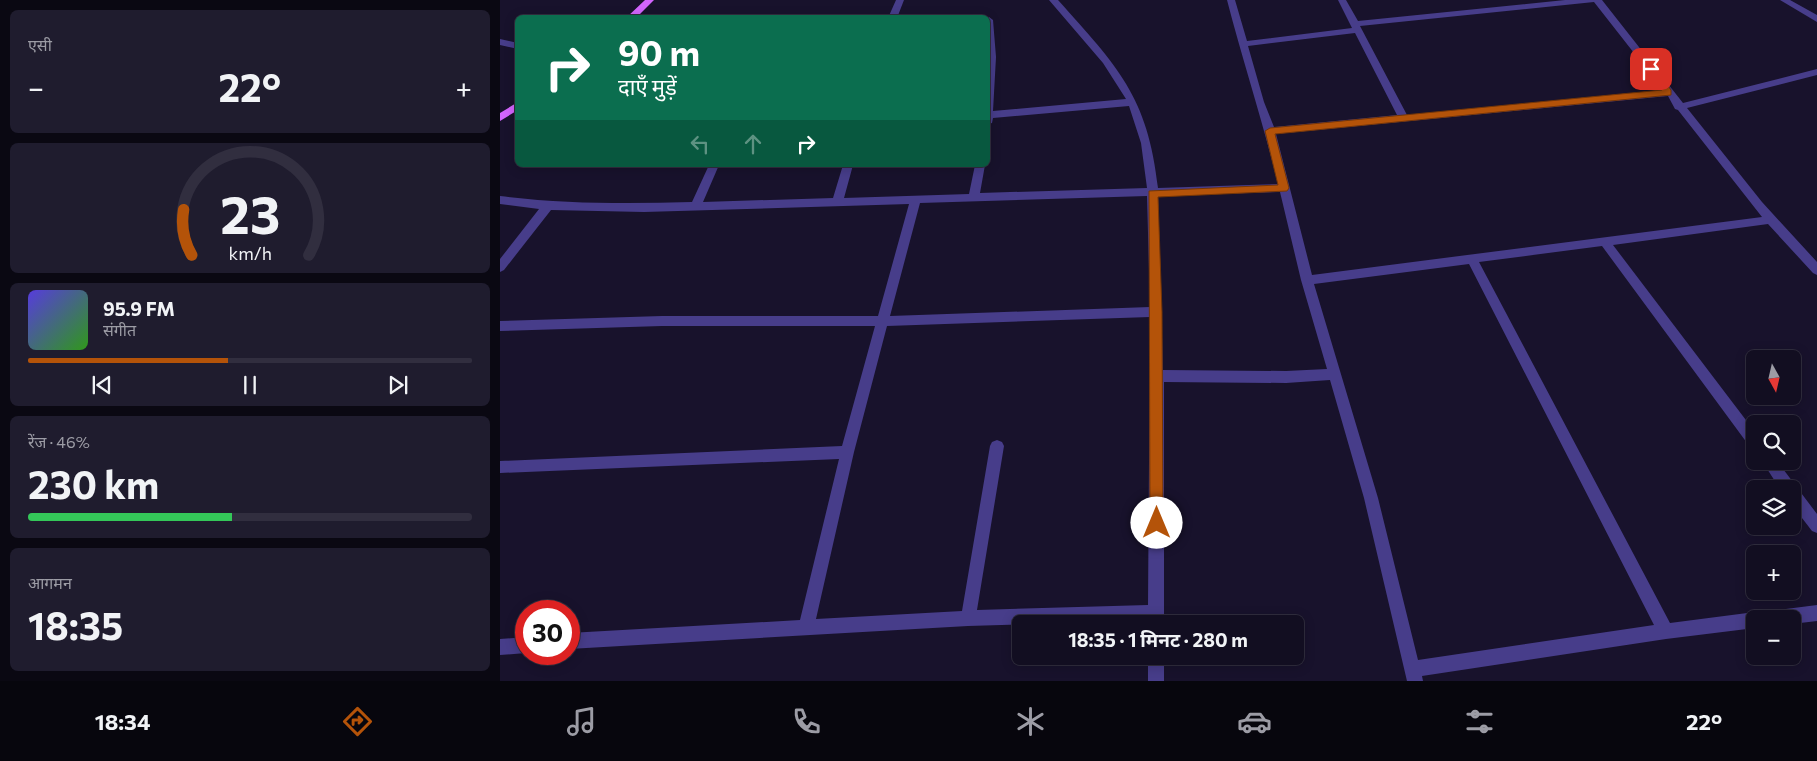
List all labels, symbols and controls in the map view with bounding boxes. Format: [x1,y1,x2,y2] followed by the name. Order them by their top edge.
[618,30,700,73] text: 90 m
[28,35,52,54] text: एसी
[535,35,600,100] icon: right
[1630,48,1672,90] pin
[1637,55,1665,83] icon: arrive
[218,63,281,110] text: 22°
[28,70,44,104] text: −
[456,70,472,104] text: +
[618,73,677,100] text: दाएँ मुड़ें
[686,130,714,158] icon: left
[739,130,767,158] icon: ahead
[792,130,820,158] icon: right
[220,181,280,245] text: 23
[228,242,272,264] text: km/h
[103,297,175,320] text: 95.9 FM
[103,320,136,339] text: संगीत
[1746,350,1801,405] north arrow
[1746,350,1801,665] map controls
[88,371,116,399] icon: previous
[236,371,264,399] icon: pause
[384,371,412,399] icon: next
[1746,415,1801,470] button: search
[28,432,90,451] text: रेंज · 46%
[28,460,159,507] text: 230 km
[1746,480,1801,535] button: layers
[1130,496,1182,548] position arrow
[1746,545,1801,600] button: +
[28,573,72,592] text: आगमन
[515,600,580,665] speed limit sign: 30
[28,601,123,648] text: 18:35
[1746,610,1801,665] button: −
[1068,628,1248,651] text: 18:35 · 1 मिनट · 280 m
[340,704,375,739] icon: directions
[564,704,599,739] icon: music
[789,704,824,739] icon: phone
[1013,704,1048,739] icon: climate
[1237,704,1272,739] icon: car
[1462,704,1497,739] icon: filters
[95,708,150,735] text: 18:34
[1686,708,1722,735] text: 22°

